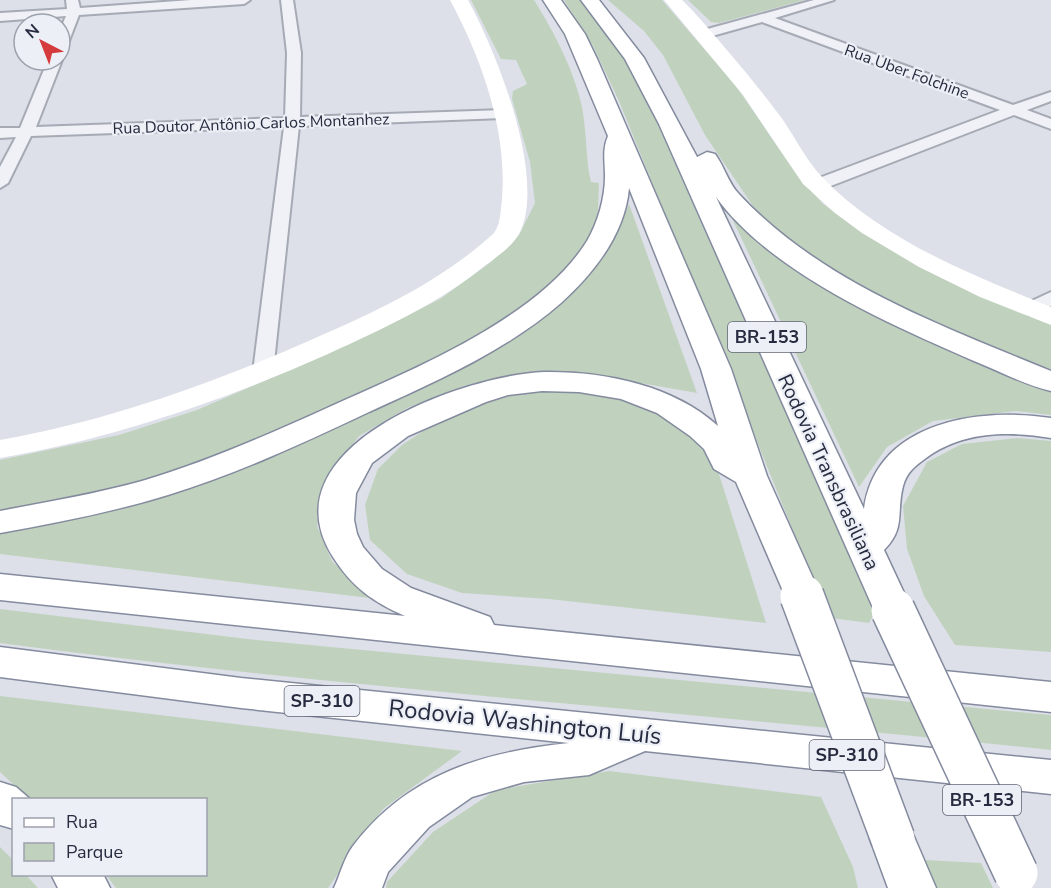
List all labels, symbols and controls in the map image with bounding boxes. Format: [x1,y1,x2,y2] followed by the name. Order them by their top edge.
[12,12,72,72] north arrow
[21,19,44,44] text: N
[841,39,972,105] street label: Rua Uber Folchine
[112,108,390,140] street label: Rua Doutor Antônio Carlos Montanhez
[728,322,806,352] road number: BR-153
[771,370,886,575] street label: Rodovia Transbrasiliana
[284,686,360,716] road number: SP-310
[387,692,663,752] street label: Rodovia Washington Luís
[810,740,884,770] road number: SP-310
[943,785,1021,815] road number: BR-153
[12,798,207,876] legend
[66,810,98,834] text: Rua
[66,840,123,864] text: Parque

